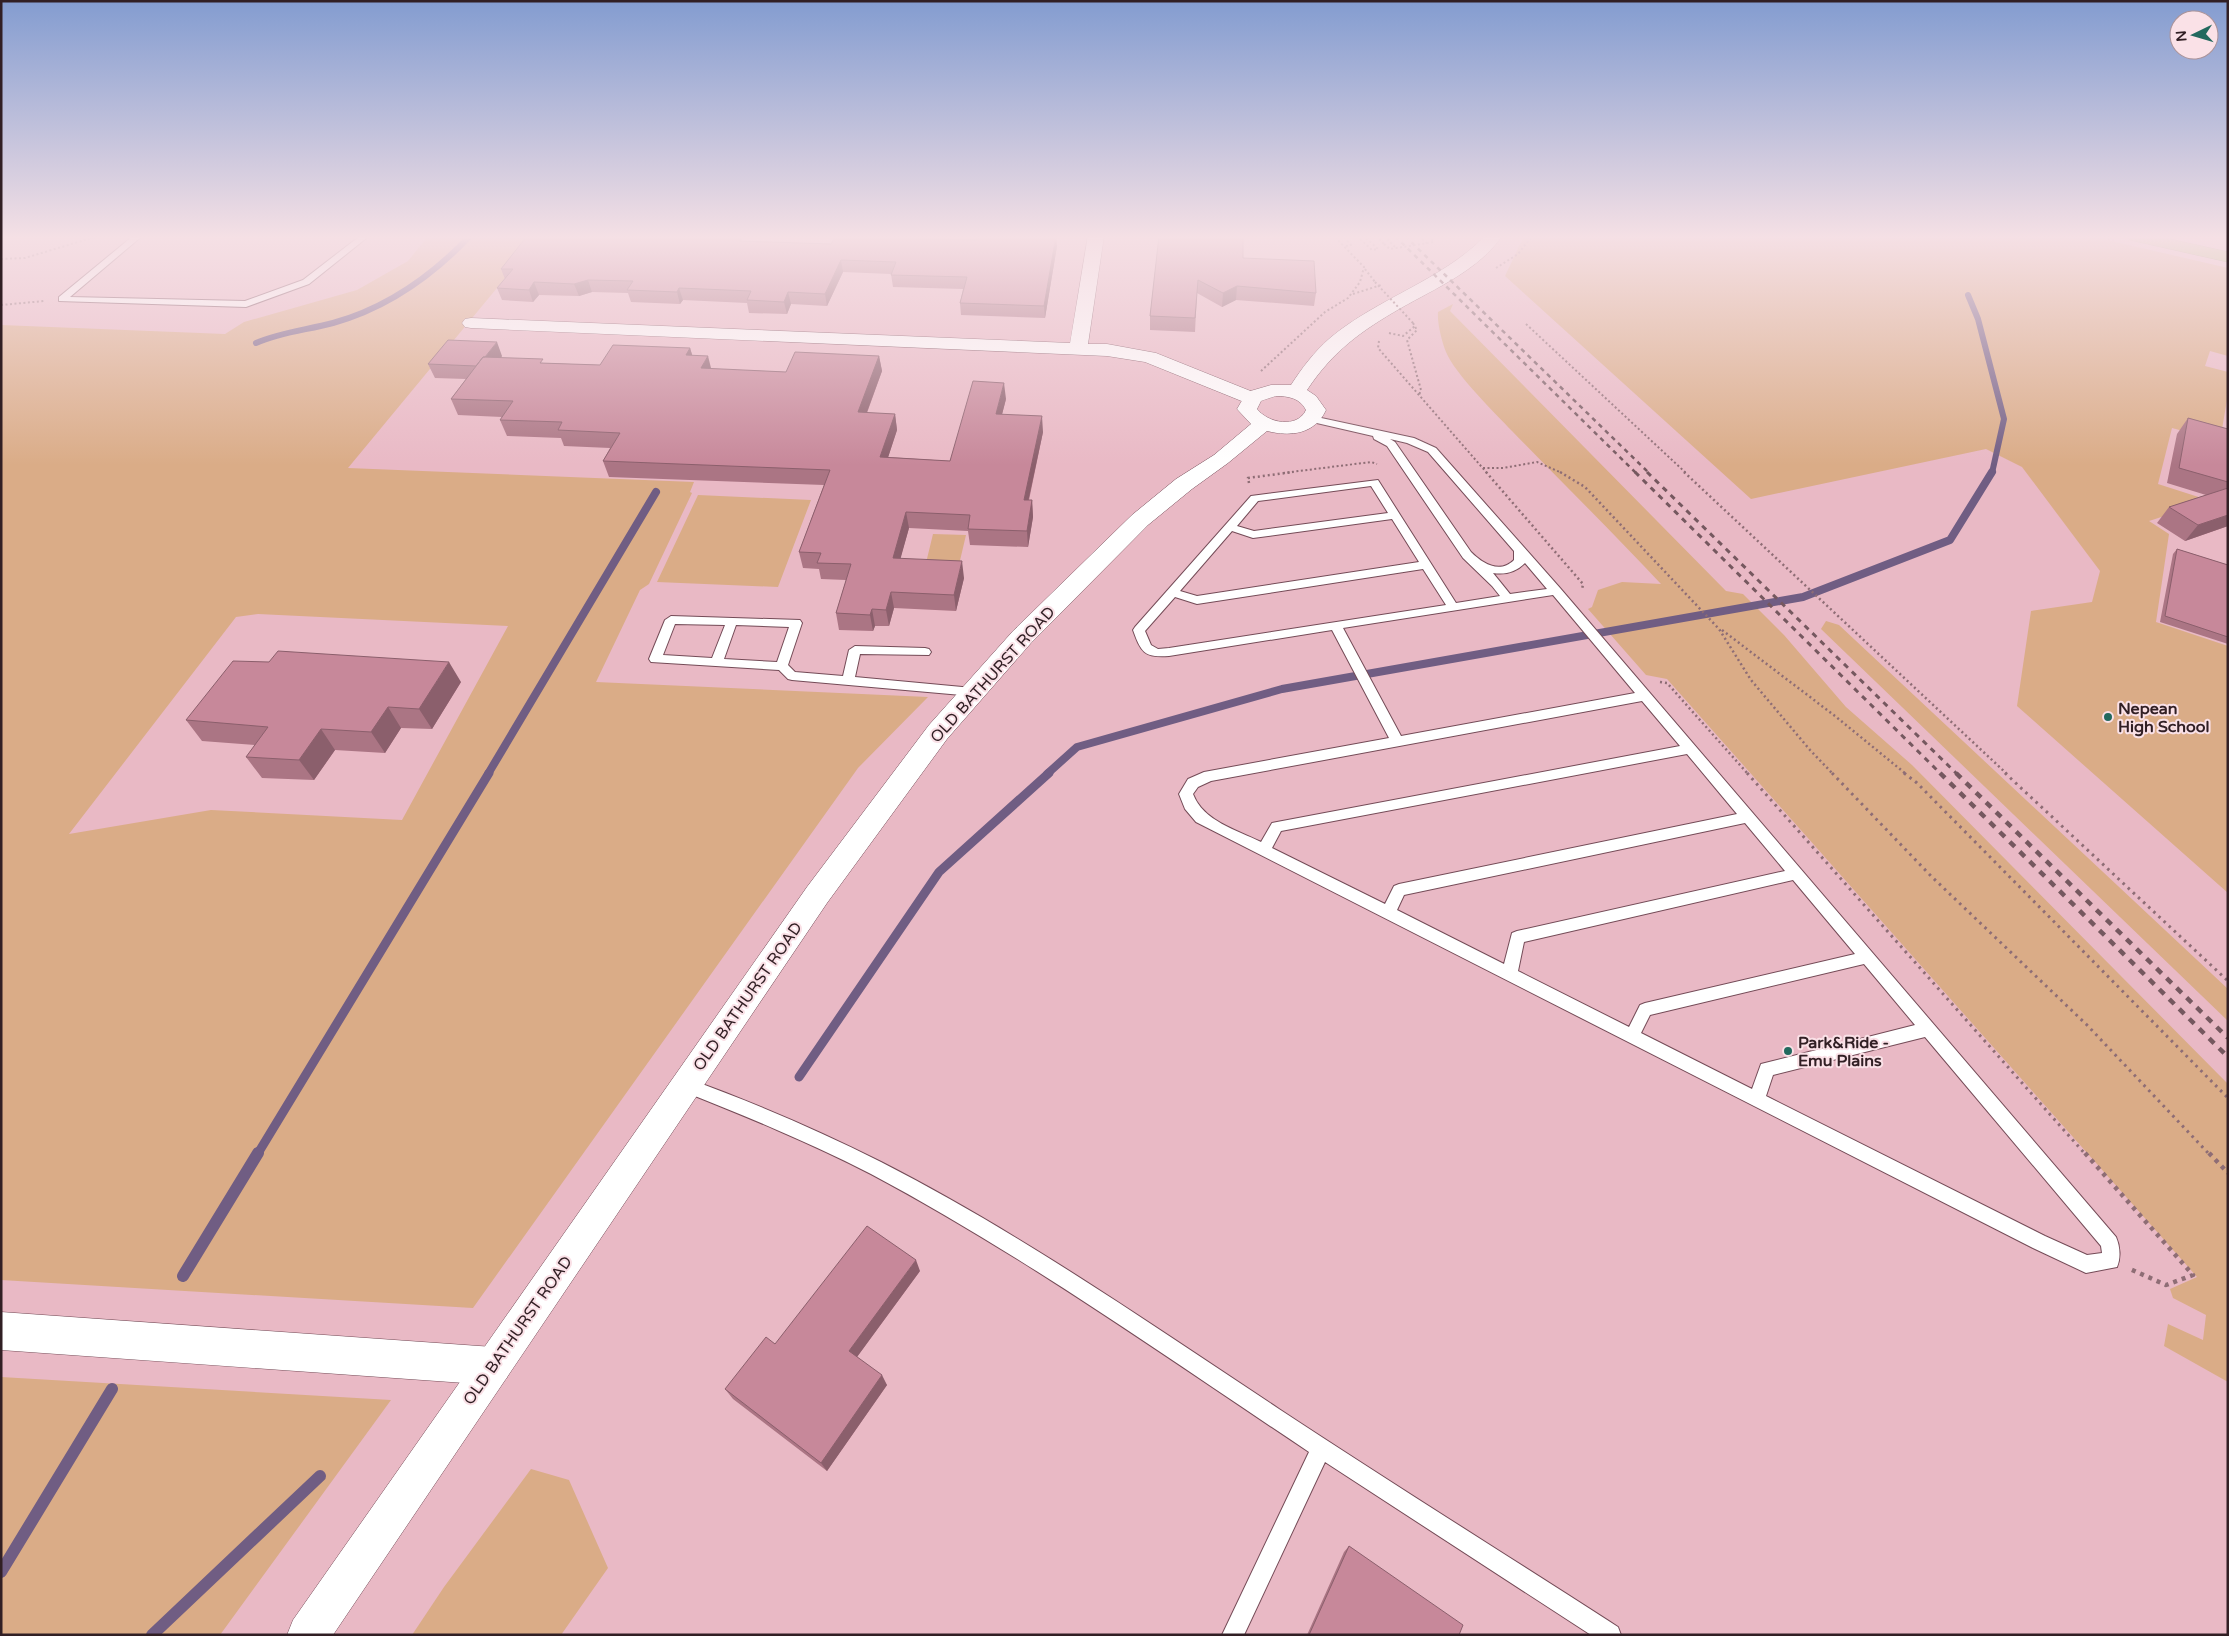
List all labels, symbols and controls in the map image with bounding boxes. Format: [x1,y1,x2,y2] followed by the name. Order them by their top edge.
[2169,10,2219,60] north arrow
[2173,30,2191,42] text: N
[926,602,1059,747] street label: OLD BATHURST ROAD
[2118,699,2209,737] place label: Nepean High School
[2102,711,2114,723] marker: Nepean High School
[689,918,807,1075] street label: OLD BATHURST ROAD
[1798,1033,1889,1071] place label: Park&Ride - Emu Plains
[1782,1045,1794,1057] marker: Park&Ride - Emu Plains
[459,1252,577,1409] street label: OLD BATHURST ROAD

